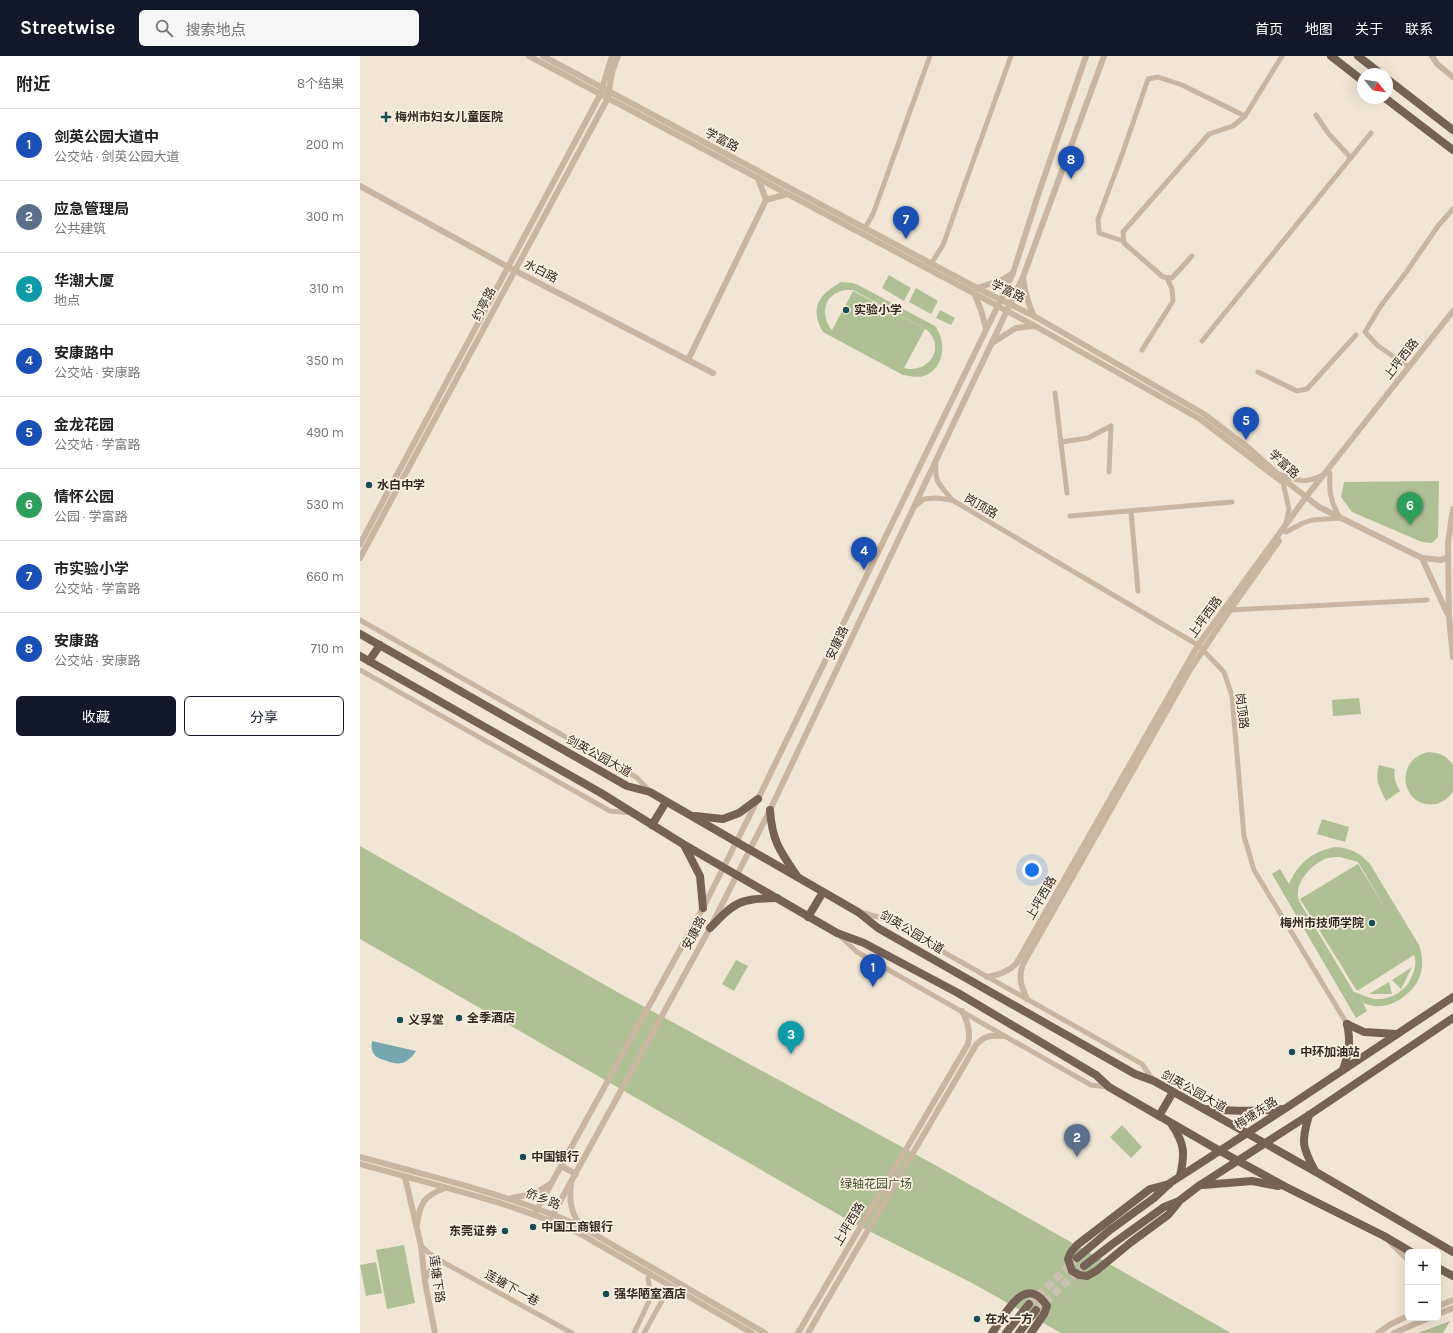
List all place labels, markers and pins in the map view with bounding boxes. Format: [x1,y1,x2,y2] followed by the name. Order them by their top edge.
[395,110,503,124] place label: 梅州市妇女儿童医院
[380,111,392,123] marker: 梅州市妇女儿童医院
[1058,146,1084,179] pin: 8
[893,206,919,239] pin: 7
[854,303,902,317] place label: 实验小学
[841,305,851,315] marker: 实验小学
[1233,407,1259,440] pin: 5
[377,478,425,492] place label: 水白中学
[364,480,374,490] marker: 水白中学
[1397,492,1423,525] pin: 6
[851,537,877,570] pin: 4
[1280,916,1364,930] place label: 梅州市技师学院
[1367,918,1377,928] marker: 梅州市技师学院
[860,954,886,987] pin: 1
[467,1011,515,1025] place label: 全季酒店
[408,1013,444,1027] place label: 义孚堂
[454,1013,464,1023] marker: 全季酒店
[395,1015,405,1025] marker: 义孚堂
[778,1021,804,1054] pin: 3
[1300,1045,1360,1059] place label: 中环加油站
[1287,1047,1297,1057] marker: 中环加油站
[1064,1124,1090,1157] pin: 2
[531,1150,579,1164] place label: 中国银行
[518,1152,528,1162] marker: 中国银行
[541,1220,613,1234] place label: 中国工商银行
[528,1222,538,1232] marker: 中国工商银行
[449,1224,498,1238] place label: 东莞证券
[500,1226,510,1236] marker: 东莞证券
[614,1287,686,1301] place label: 强华陋室酒店
[601,1289,611,1299] marker: 强华陋室酒店
[985,1312,1033,1326] place label: 在水一方
[972,1314,982,1324] marker: 在水一方

